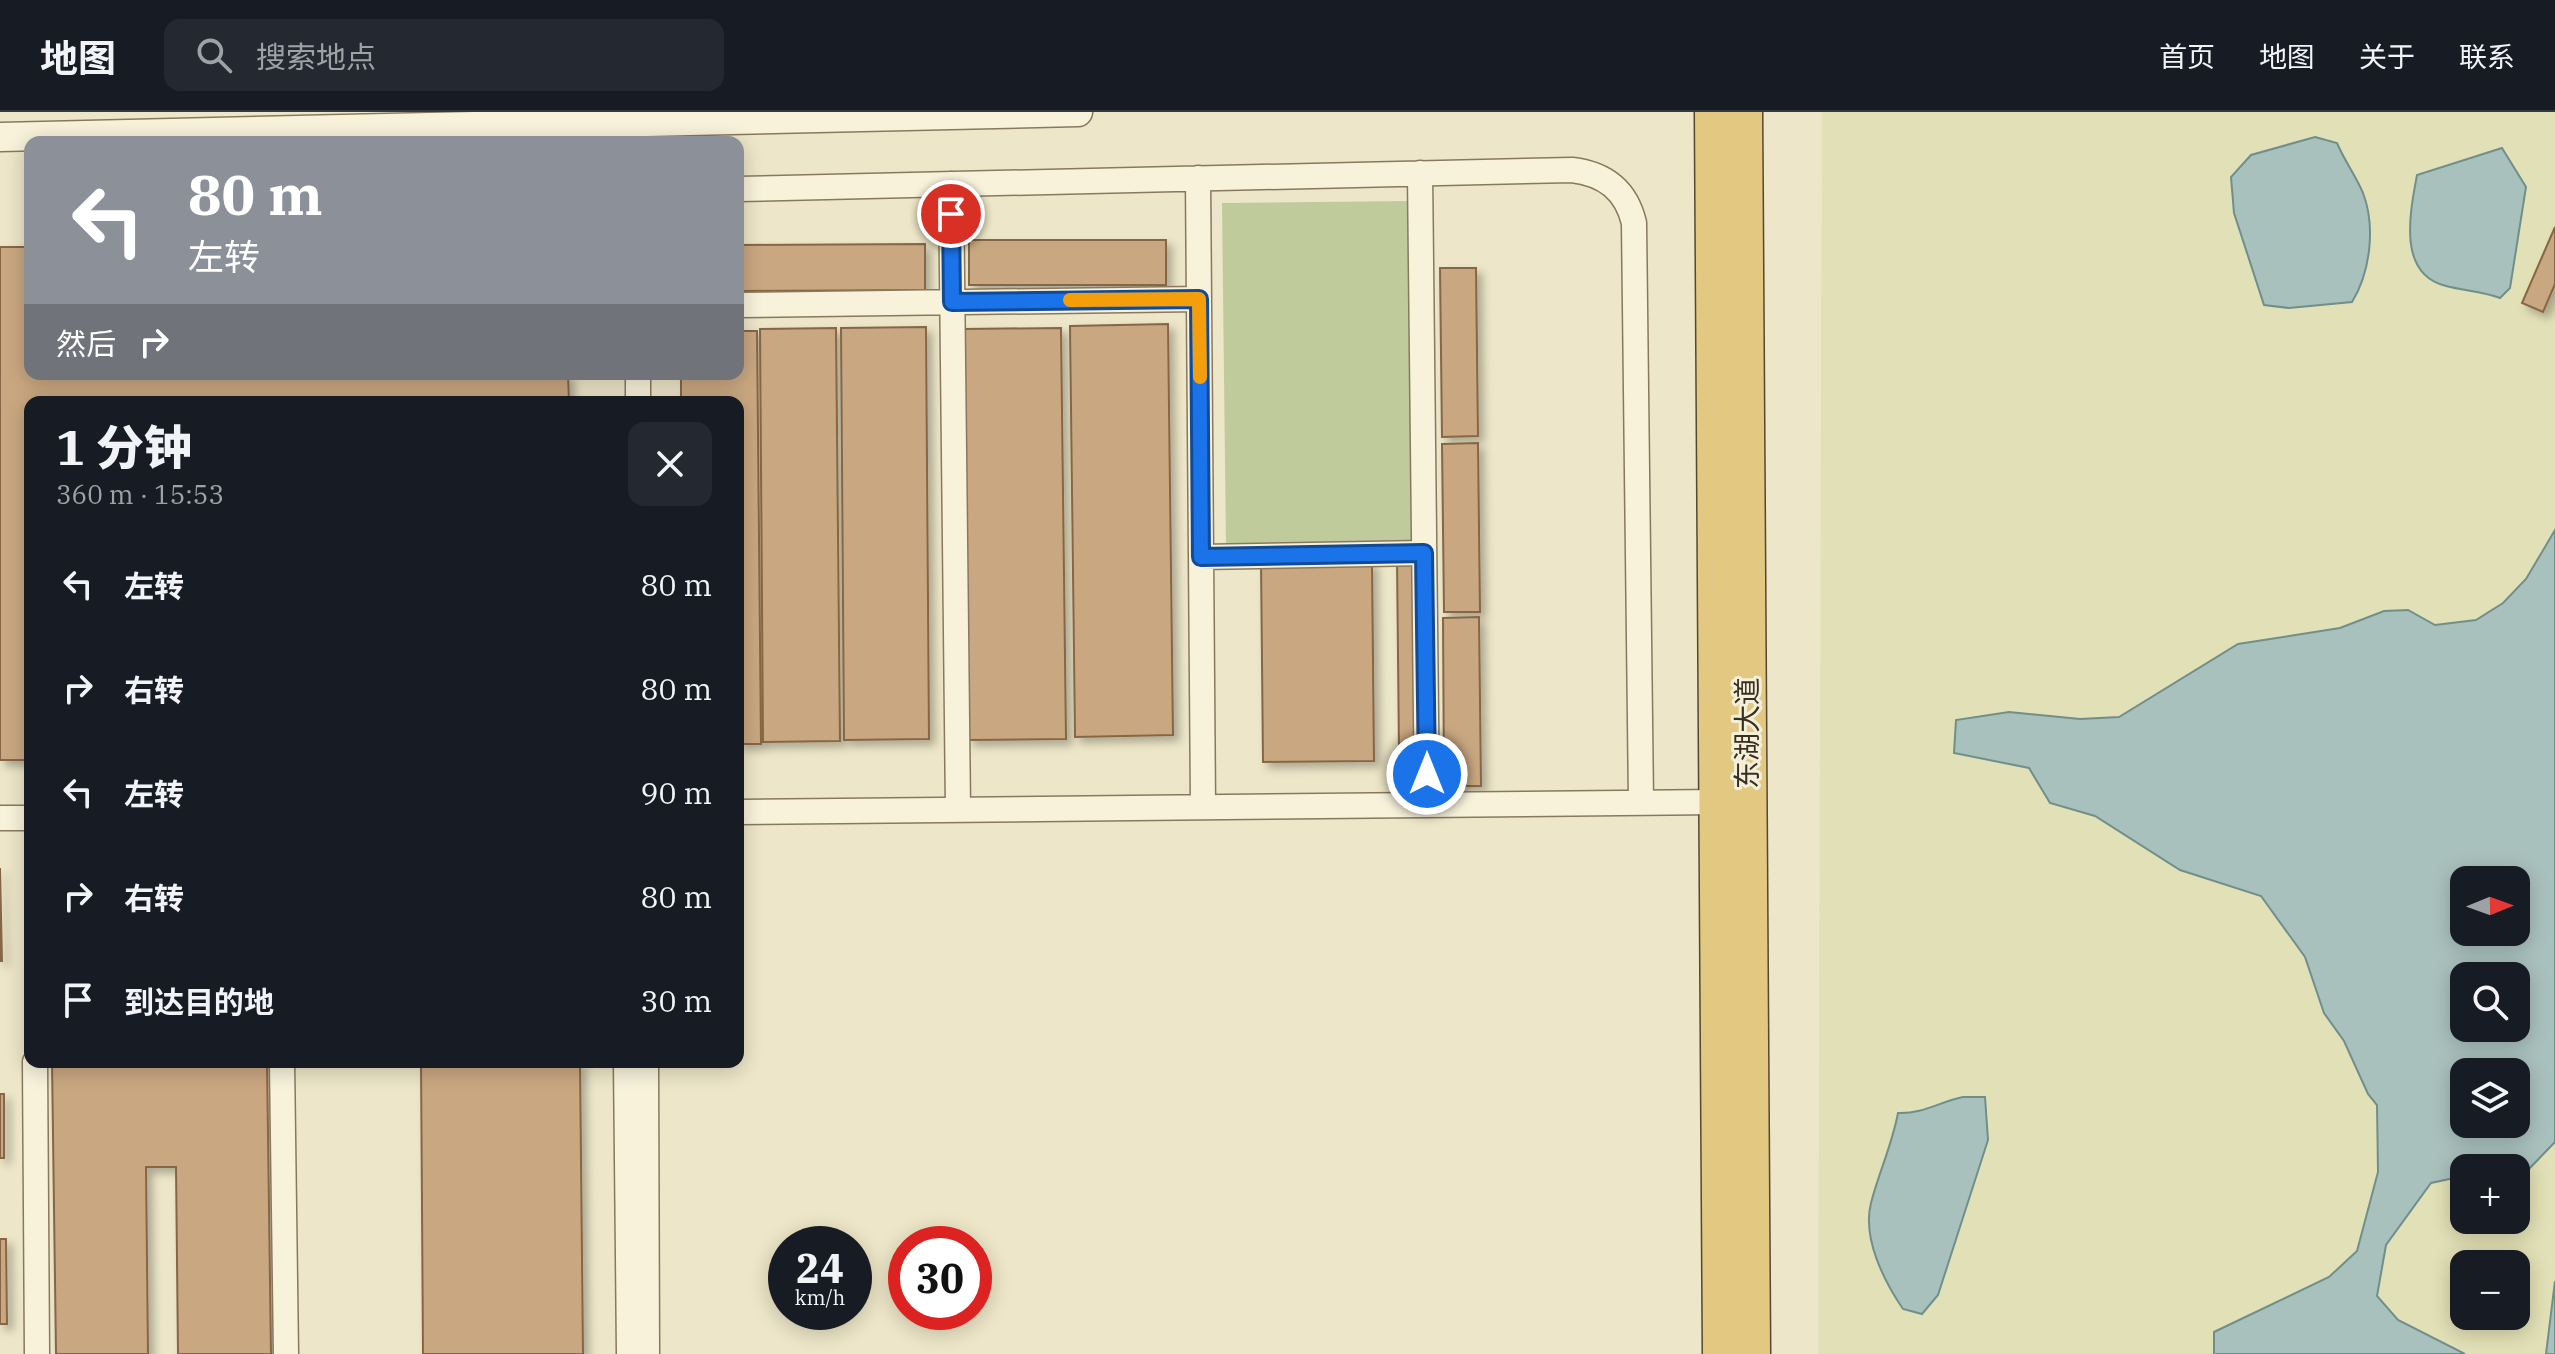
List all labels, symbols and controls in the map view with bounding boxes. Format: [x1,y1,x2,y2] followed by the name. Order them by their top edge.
[164,19,724,91] search box
[40,33,116,82] text: 地图
[192,33,236,77] icon: search
[256,37,376,76] text: 搜索地点
[2159,38,2215,75] text: 首页
[2259,38,2315,75] text: 地图
[2359,38,2415,75] text: 关于
[2459,38,2515,75] text: 联系
[188,158,323,230] text: 80 m
[56,168,160,272] icon: left
[917,180,985,248] pin
[929,192,973,236] icon: arrive
[188,233,260,280] text: 左转
[132,320,176,364] icon: right
[56,324,116,363] text: 然后
[56,416,192,478] text: 1 分钟
[628,422,712,506] button: close
[56,477,224,511] text: 360 m · 15:53
[56,562,100,606] icon: left
[640,565,712,604] text: 80 m
[124,566,184,605] text: 左转
[56,666,100,710] icon: right
[640,669,712,708] text: 80 m
[124,670,184,709] text: 右转
[1728,677,1765,789] street label: 东湖大道
[1385,732,1469,816] position arrow
[56,770,100,814] icon: left
[640,773,712,812] text: 90 m
[124,774,184,813] text: 左转
[2450,866,2530,946] north arrow
[2450,866,2530,1330] map controls
[56,874,100,918] icon: right
[640,877,712,916] text: 80 m
[124,878,184,917] text: 右转
[2450,962,2530,1042] button: search
[56,978,100,1022] icon: arrive
[640,981,712,1020] text: 30 m
[124,982,274,1021] text: 到达目的地
[2450,1058,2530,1138] button: layers
[2450,1154,2530,1234] button: +
[888,1226,992,1330] speed limit sign: 30
[796,1242,844,1294] text: 24
[2450,1250,2530,1330] button: −
[795,1284,845,1311] text: km/h

